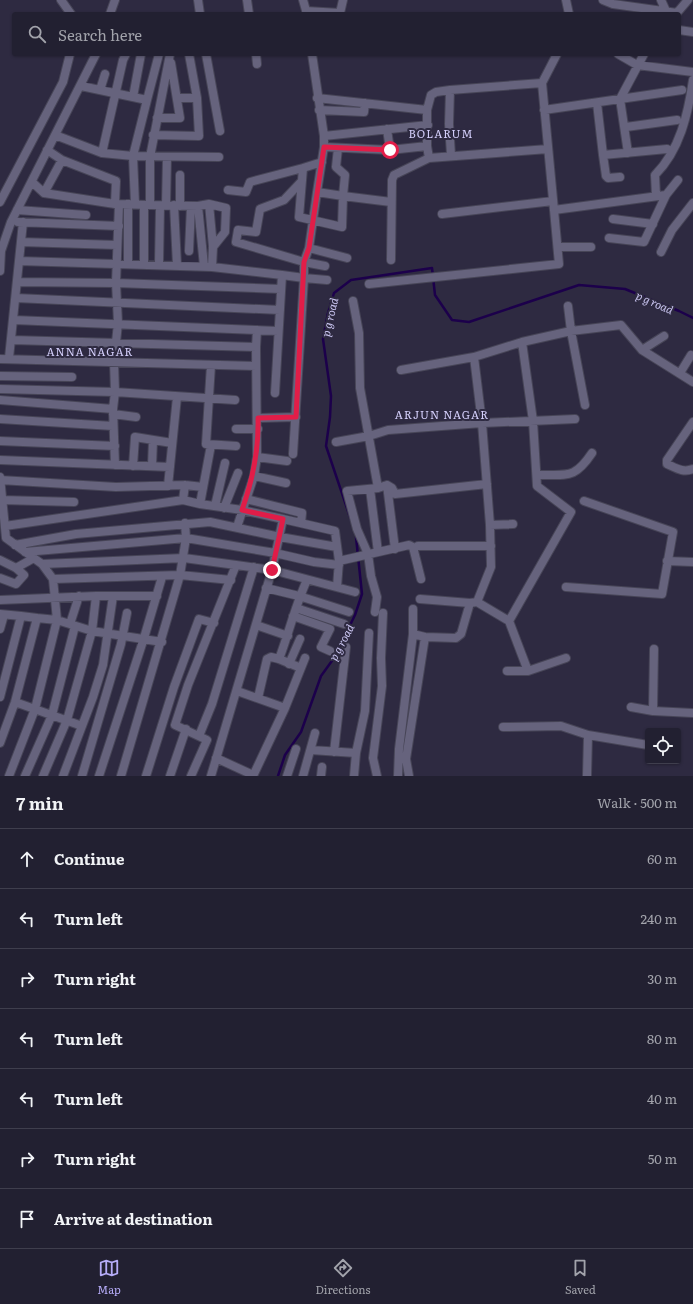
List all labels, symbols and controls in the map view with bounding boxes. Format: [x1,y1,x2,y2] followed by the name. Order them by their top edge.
[12,12,681,56] search box
[26,23,48,45] icon: search
[58,23,142,46] text: Search here
[409,125,473,141] district label: BOLARUM
[381,141,399,159] route start
[634,287,677,318] water label: p g road
[317,295,341,338] water label: p g road
[46,343,134,359] district label: ANNA NAGAR
[395,406,489,422] district label: ARJUN NAGAR
[263,561,281,579] route end
[325,620,358,663] water label: p g road
[645,728,681,764] map controls
[645,728,681,764] button: locate
[16,790,64,815] text: 7 min
[597,793,677,812] text: Walk · 500 m
[54,847,124,870] text: Continue
[16,848,38,870] icon: ahead
[647,849,677,868] text: 60 m
[54,907,123,930] text: Turn left
[16,908,38,930] icon: left
[641,909,677,928] text: 240 m
[54,967,136,990] text: Turn right
[16,968,38,990] icon: right
[647,969,677,988] text: 30 m
[54,1027,123,1050] text: Turn left
[16,1028,38,1050] icon: left
[647,1029,677,1048] text: 80 m
[54,1087,123,1110] text: Turn left
[16,1088,38,1110] icon: left
[647,1089,677,1108] text: 40 m
[54,1147,136,1170] text: Turn right
[16,1148,38,1170] icon: right
[648,1149,677,1168] text: 50 m
[54,1207,213,1230] text: Arrive at destination
[16,1208,38,1230] icon: arrive
[97,1257,121,1297] tab: Map
[315,1257,370,1297] tab: Directions
[565,1257,596,1297] tab: Saved

